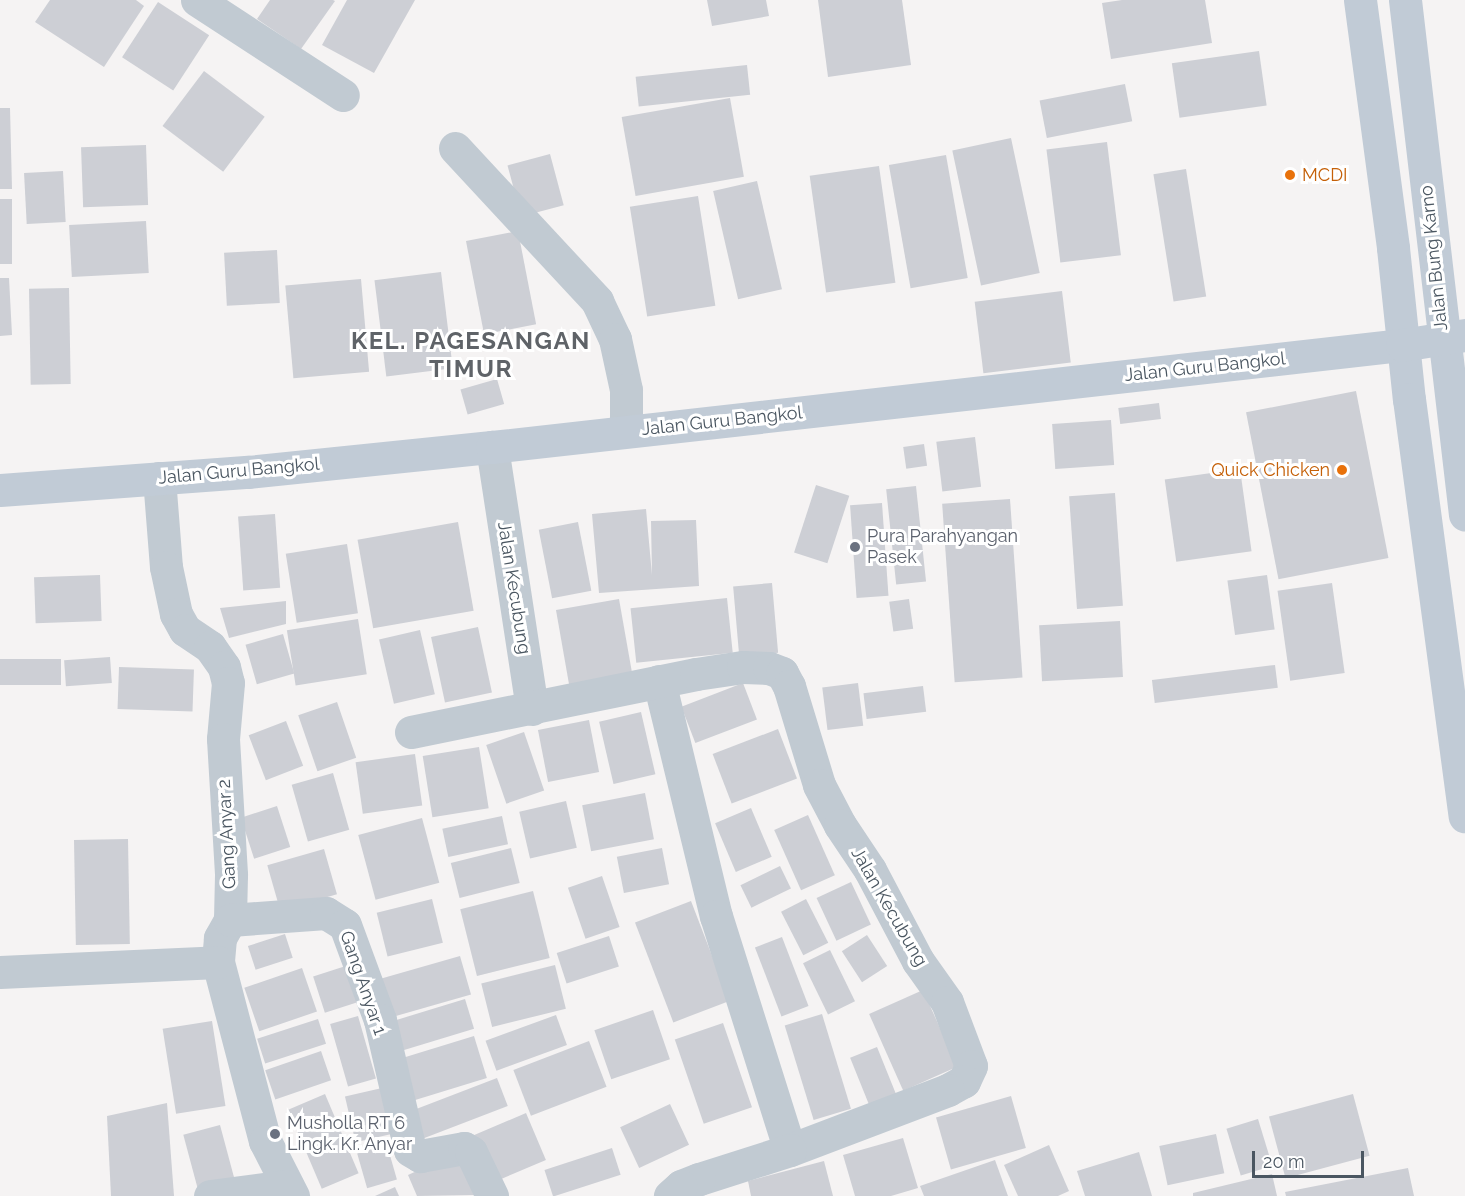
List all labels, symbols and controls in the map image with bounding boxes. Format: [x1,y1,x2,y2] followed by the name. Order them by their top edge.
[1302,164,1347,186] place label: MCDI
[1283,168,1297,182] marker: MCDI
[1416,184,1452,332] street label: Jalan Bung Karno
[351,327,591,383] district label: KEL. PAGESANGAN TIMUR
[1124,348,1286,386] street label: Jalan Guru Bangkol
[641,402,803,440] street label: Jalan Guru Bangkol
[158,453,320,489] street label: Jalan Guru Bangkol
[1211,459,1330,481] place label: Quick Chicken
[1335,463,1349,477] marker: Quick Chicken
[493,520,535,656] street label: Jalan Kecubung
[867,526,1018,568] place label: Pura Parahyangan Pasek
[848,540,862,554] marker: Pura Parahyangan Pasek
[213,778,241,890] street label: Gang Anyar 2
[846,844,932,970] street label: Jalan Kecubung
[335,928,391,1038] street label: Gang Anyar 1
[287,1113,413,1156] place label: Musholla RT 6 Lingk. Kr. Anyar
[268,1127,282,1141] marker: Musholla RT 6 Lingk. Kr. Anyar
[1255,1139,1368,1177] scale bar
[1263,1151,1305,1172] text: 20 m

